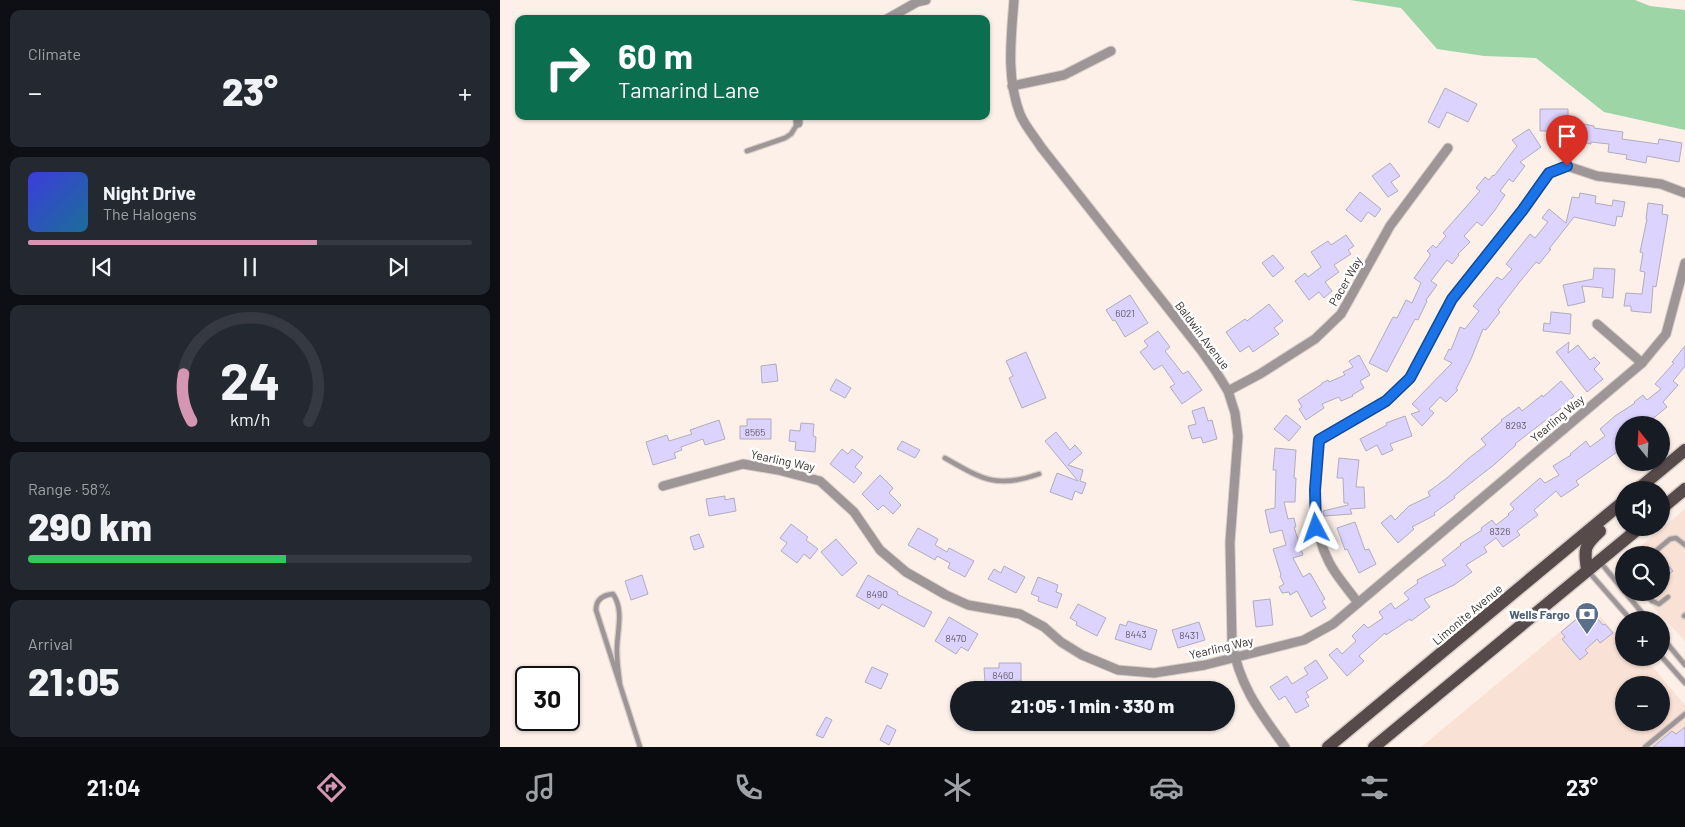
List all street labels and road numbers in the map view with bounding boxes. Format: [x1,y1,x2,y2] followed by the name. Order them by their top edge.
[1325,254,1365,308] street label: Pacer Way
[1173,298,1233,372] street label: Baldwin Avenue
[1527,391,1587,444] street label: Yearling Way
[749,446,817,474] street label: Yearling Way
[1429,581,1505,647] street label: Limonite Avenue
[1187,633,1255,661] street label: Yearling Way

